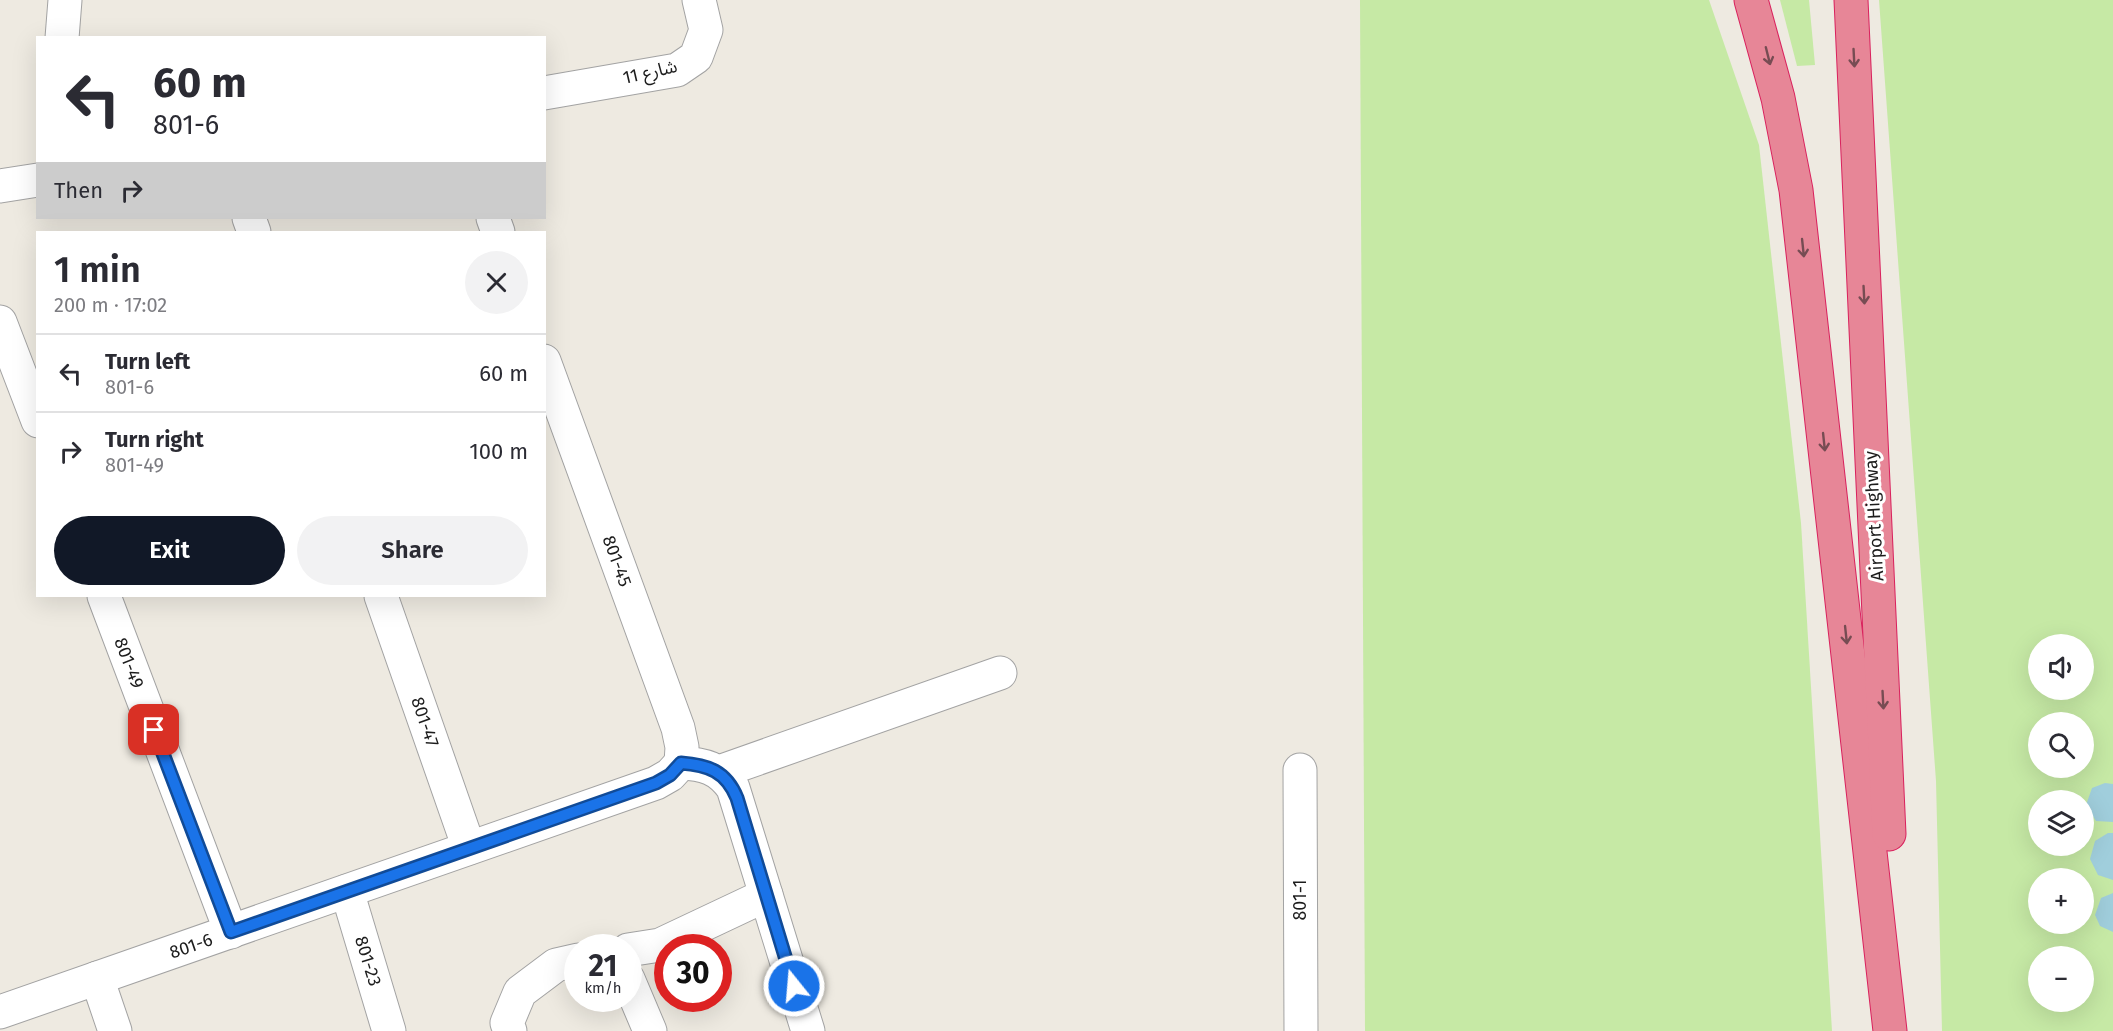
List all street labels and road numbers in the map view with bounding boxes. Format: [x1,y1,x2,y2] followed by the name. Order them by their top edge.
[621,55,680,92] street label: شارع 11
[1860,450,1888,582] street label: Airport Highway
[598,532,636,590] street label: 801-45
[109,634,149,692] street label: 801-49
[406,694,444,750] street label: 801-47
[1289,879,1311,921] street label: 801-1
[167,928,215,964] street label: 801-6
[350,933,386,989] street label: 801-23

